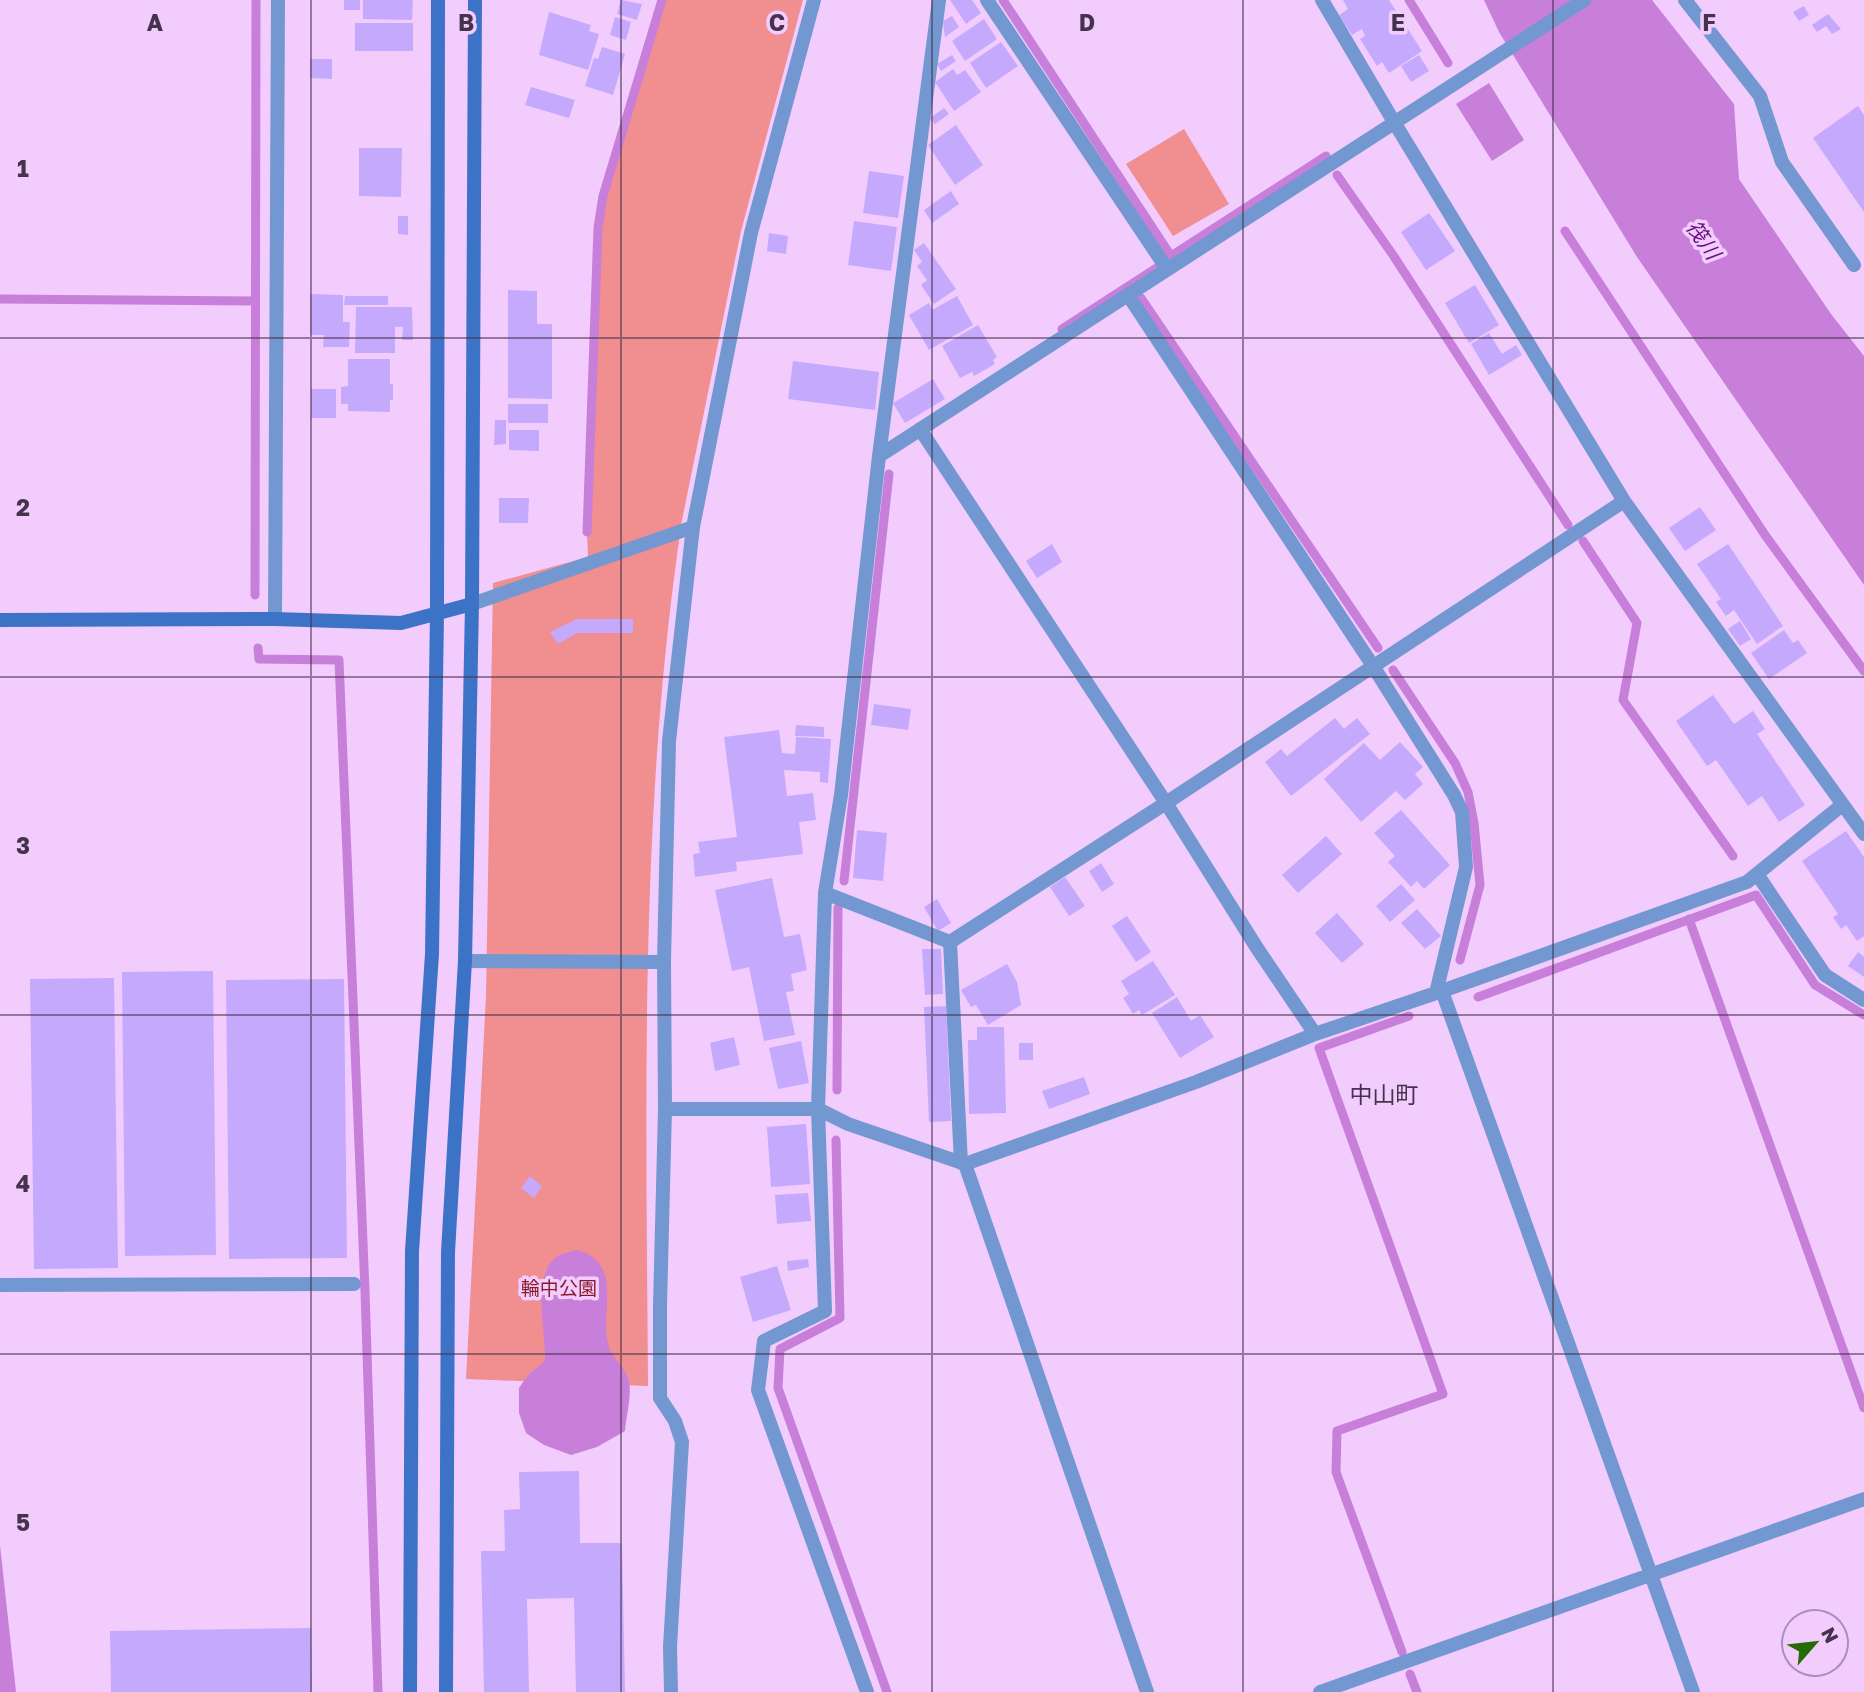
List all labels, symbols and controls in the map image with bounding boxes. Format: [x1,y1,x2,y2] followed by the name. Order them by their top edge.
[147,8,164,36] text: A
[458,8,474,36] text: B
[769,8,785,36] text: C
[1079,8,1095,36] text: D
[1391,8,1405,36] text: E
[1702,8,1716,36] text: F
[17,154,29,182] text: 1
[1681,215,1728,266] water label: 筏川
[16,493,30,521] text: 2
[16,831,30,859] text: 3
[1350,1080,1419,1108] district label: 中山町
[16,1169,30,1197] text: 4
[521,1276,597,1299] park label: 輪中公園
[16,1508,30,1536] text: 5
[1780,1608,1850,1678] north arrow
[1817,1623,1844,1647] text: N

